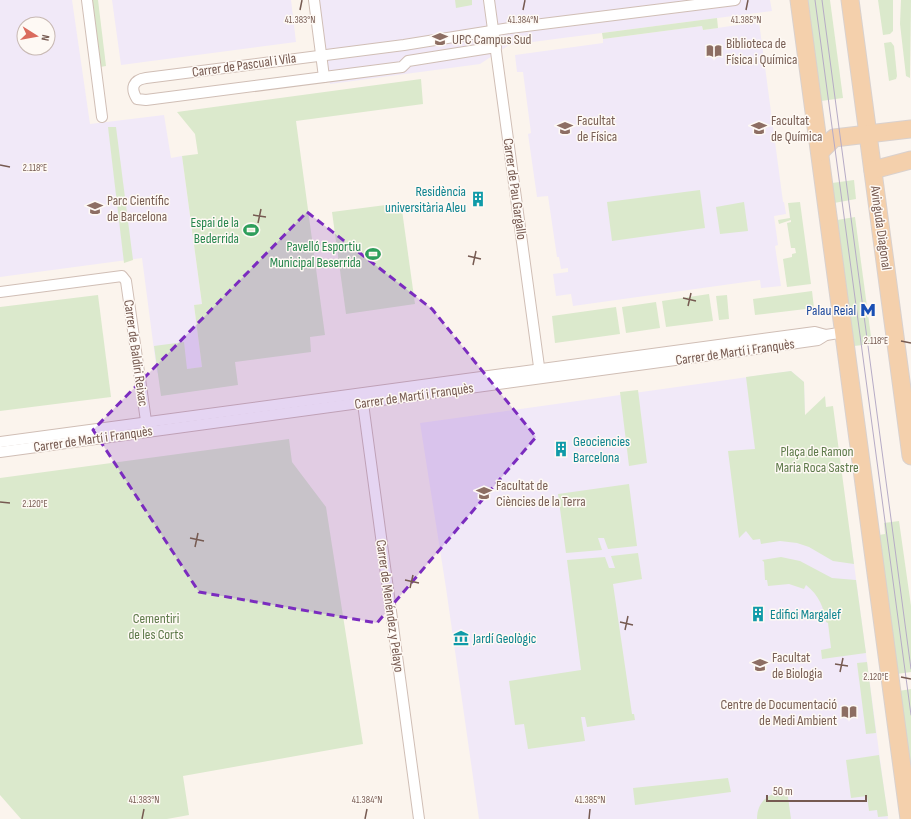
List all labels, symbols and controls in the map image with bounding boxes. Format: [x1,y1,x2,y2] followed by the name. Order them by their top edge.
[285,14,315,26] text: 41.383°N
[508,14,538,26] text: 41.384°N
[731,14,761,26] text: 41.385°N
[16,16,56,56] north arrow
[431,30,449,48] school or university icon: UPC Campus Sud
[452,31,532,48] place label: UPC Campus Sud
[38,34,52,42] text: N
[726,35,797,68] place label: Biblioteca de Física i Química
[705,42,723,60] library icon: Biblioteca de Física i Química
[191,49,297,81] street label: Carrer de Pascual i Vila
[577,112,617,145] place label: Facultat de Física
[771,112,822,145] place label: Facultat de Química
[556,119,574,137] school or university icon: Facultat de Física
[750,119,768,137] school or university icon: Facultat de Química
[499,137,531,241] street label: Carrer de Pau Gargallo
[23,162,47,174] text: 2.118°E
[385,183,466,216] place label: Residència universitària Aleu
[867,184,895,271] street label: Avinguda Diagonal
[469,190,487,208] building icon: Residència universitària Aleu
[107,192,169,225] place label: Parc Científic de Barcelona
[86,199,104,217] school or university icon: Parc Científic de Barcelona
[191,214,239,247] place label: Espai de la Bederrida
[242,221,260,239] sports icon: Espai de la Bederrida
[270,238,361,271] place label: Pavelló Esportiu Municipal Beserrida
[364,245,382,263] sports icon: Pavelló Esportiu Municipal Beserrida
[120,299,152,407] street label: Carrer de Baldiri Reixac
[859,301,877,319] metro station icon: Palau Reial
[806,302,856,319] place label: Palau Reial
[674,335,796,369] street label: Carrer de Martí i Franquès
[864,335,888,347] text: 2.118°E
[353,379,475,413] street label: Carrer de Martí i Franquès
[32,422,154,456] street label: Carrer de Martí i Franquès
[573,433,630,466] place label: Geociencies Barcelona
[552,440,570,458] building icon: Geociencies Barcelona
[775,443,859,476] park label: Plaça de Ramon Maria Roca Sastre
[496,477,586,510] place label: Facultat de Ciències de la Terra
[475,484,493,502] school or university icon: Facultat de Ciències de la Terra
[22,498,48,510] text: 2.120°E
[372,539,408,674] street label: Carrer de Menéndez y Pelayo
[749,605,767,623] building icon: Edifici Margalef
[770,606,842,623] place label: Edifici Margalef
[128,610,184,643] park label: Cementiri de les Corts
[452,629,470,647] museum icon: Jardí Geològic
[472,630,536,647] place label: Jardí Geològic
[772,649,822,682] place label: Facultat de Biologia
[751,656,769,674] school or university icon: Facultat de Biologia
[863,671,889,683] text: 2.120°E
[721,696,837,729] place label: Centre de Documentació de Medi Ambient
[840,703,858,721] library icon: Centre de Documentació de Medi Ambient
[767,777,866,803] scale bar
[773,784,793,799] text: 50 m
[129,794,159,806] text: 41.383°N
[352,794,382,806] text: 41.384°N
[575,794,605,806] text: 41.385°N

